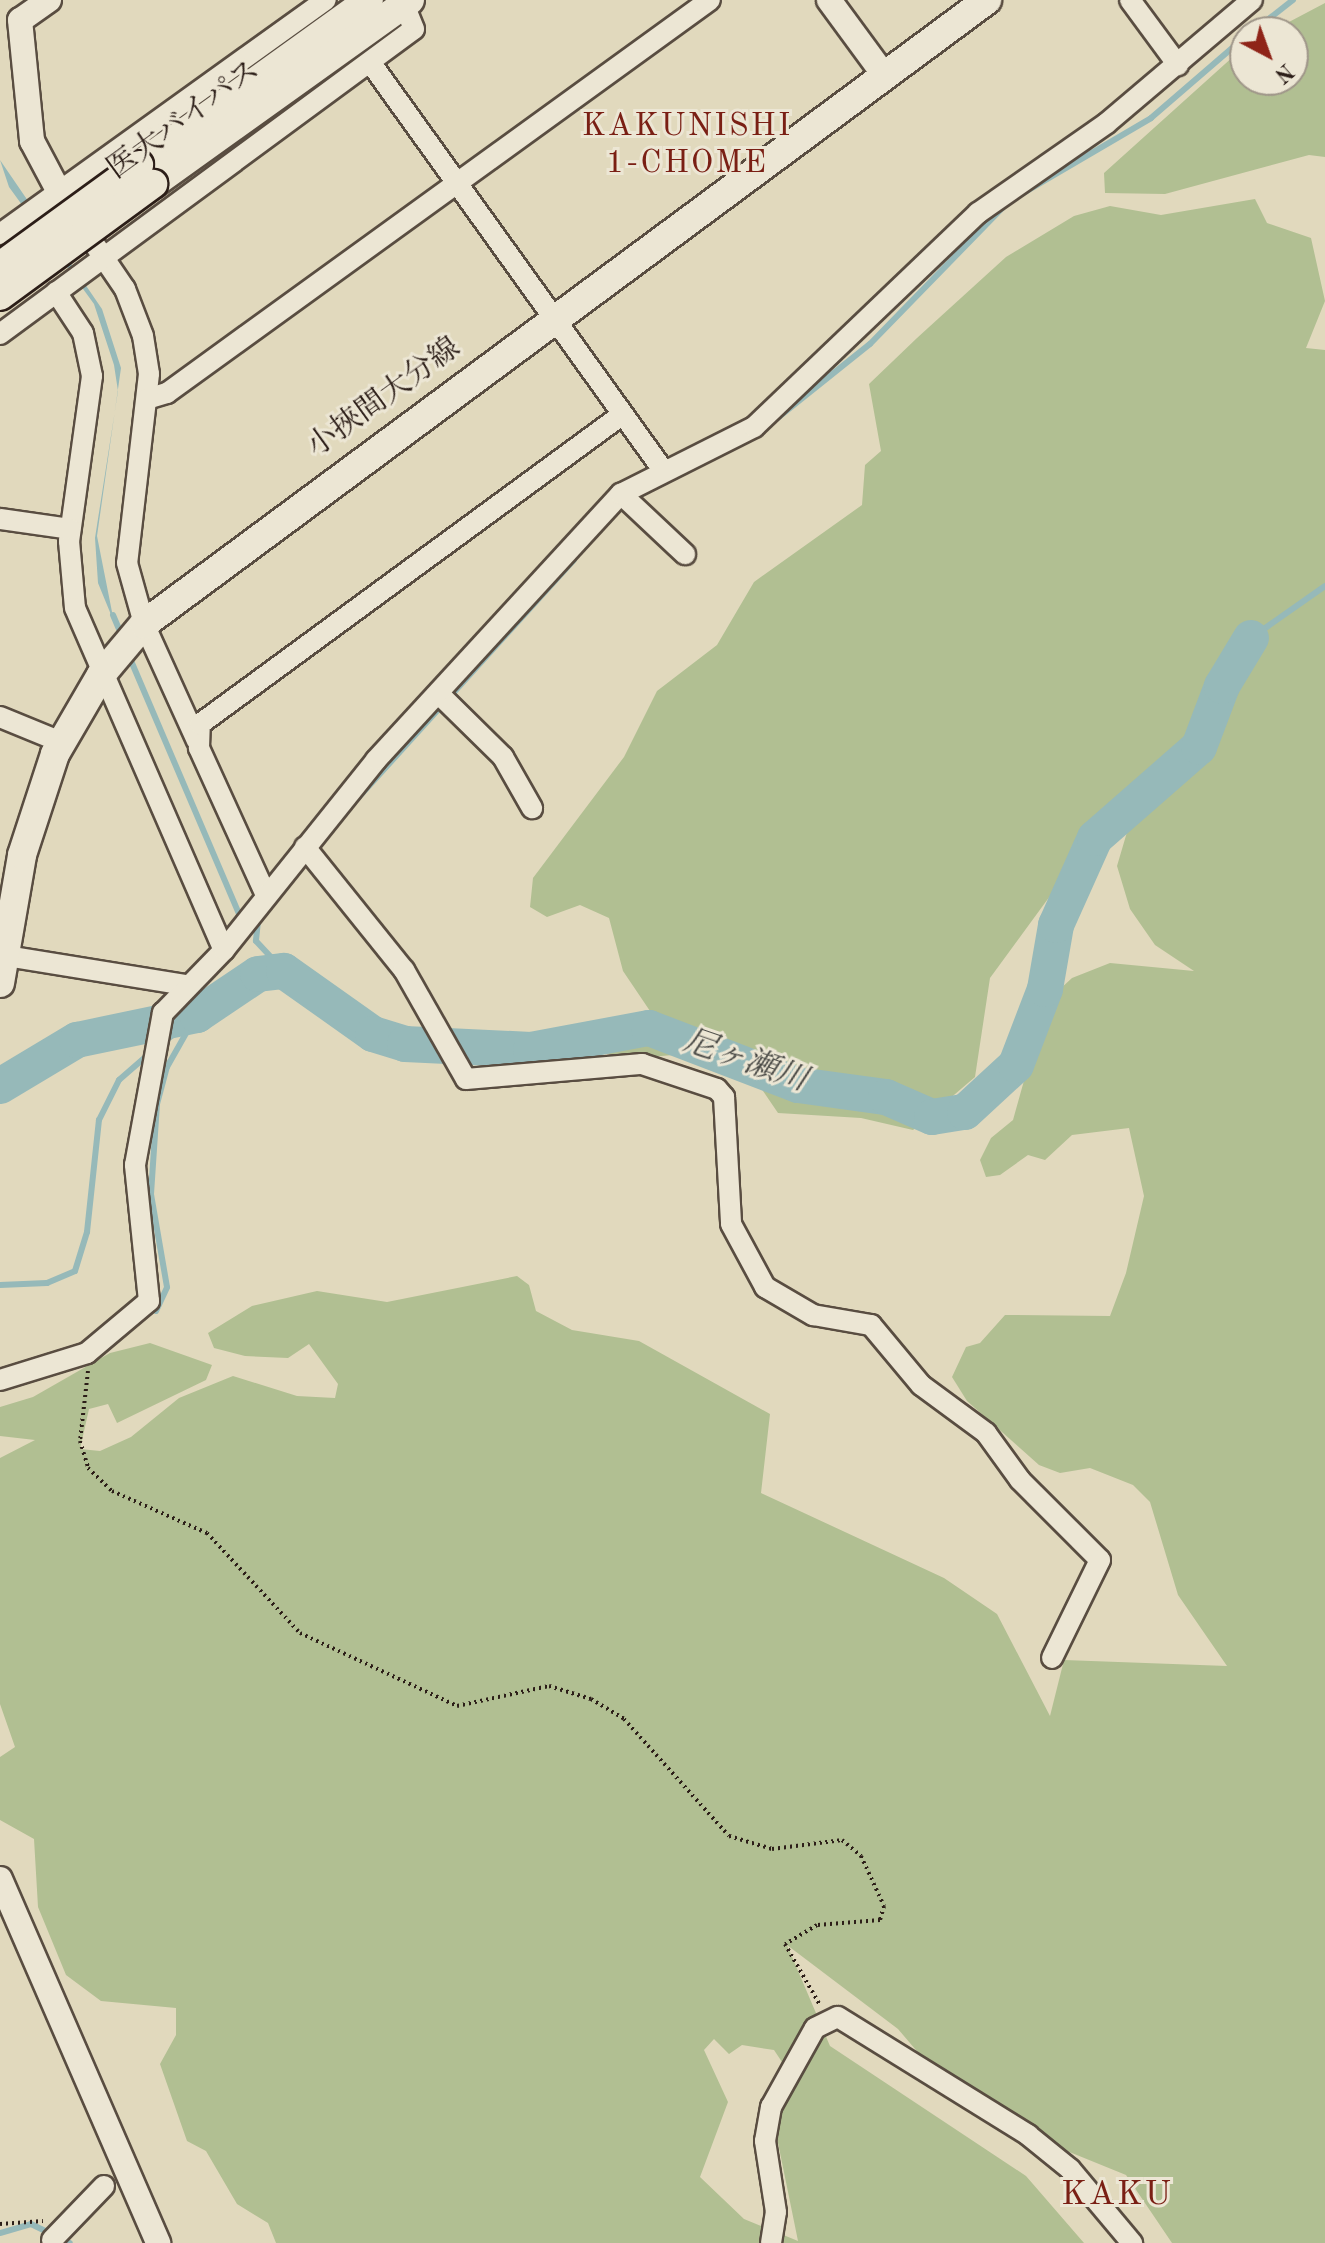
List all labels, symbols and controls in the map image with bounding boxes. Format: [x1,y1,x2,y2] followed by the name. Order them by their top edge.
[1229,16,1309,96] north arrow
[101,53,267,187] street label: 医大バイパス
[1270,59,1297,86] text: N
[582,109,792,184] district label: KAKUNISHI 1-CHOME
[301,331,467,465] street label: 小挾間大分線
[678,1023,812,1101] water label: 尼ヶ瀬川
[1061,2176,1173,2216] district label: KAKU

